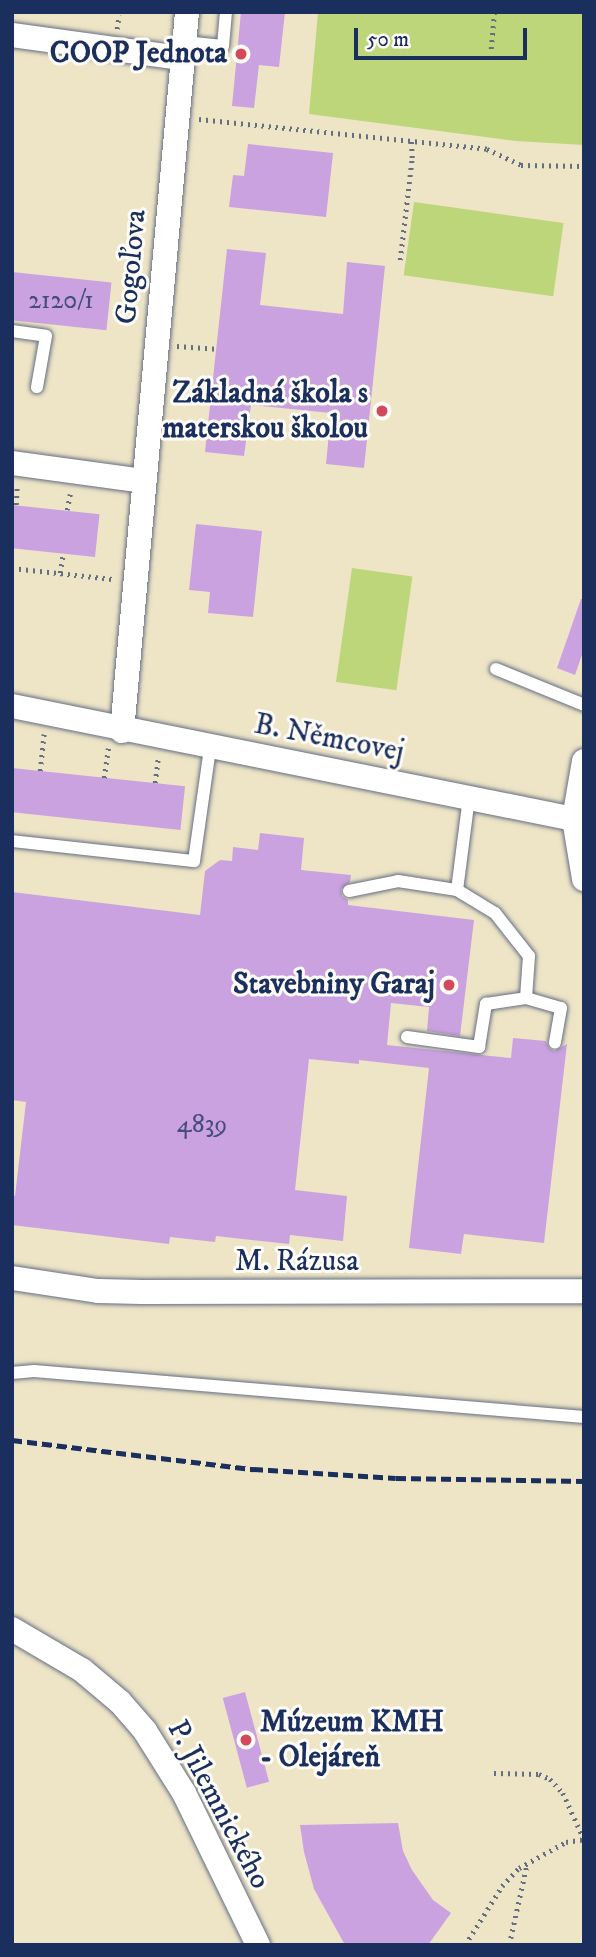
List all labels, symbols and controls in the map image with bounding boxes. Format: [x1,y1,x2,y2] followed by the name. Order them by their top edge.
[358,14,531,58] scale bar
[367,27,409,53] text: 50 m
[50,36,227,72] place label: COOP Jednota
[233,46,249,62] marker: COOP Jednota
[109,208,155,326] street label: Gogoľova
[28,285,94,317] house number: 2120/1
[162,376,368,446] place label: Základná škola s materskou školou
[374,403,390,419] marker: Základná škola s materskou školou
[251,707,407,771] street label: B. Němcovej
[233,967,435,1003] place label: Stavebniny Garaj
[441,977,457,993] marker: Stavebniny Garaj
[177,1109,227,1141] house number: 4839
[235,1244,359,1280] street label: M. Rázusa
[260,1705,444,1776] place label: Múzeum KMH - Olejáreň
[158,1715,278,1895] street label: P. Jilemnického
[238,1732,254,1748] marker: Múzeum KMH - Olejáreň

